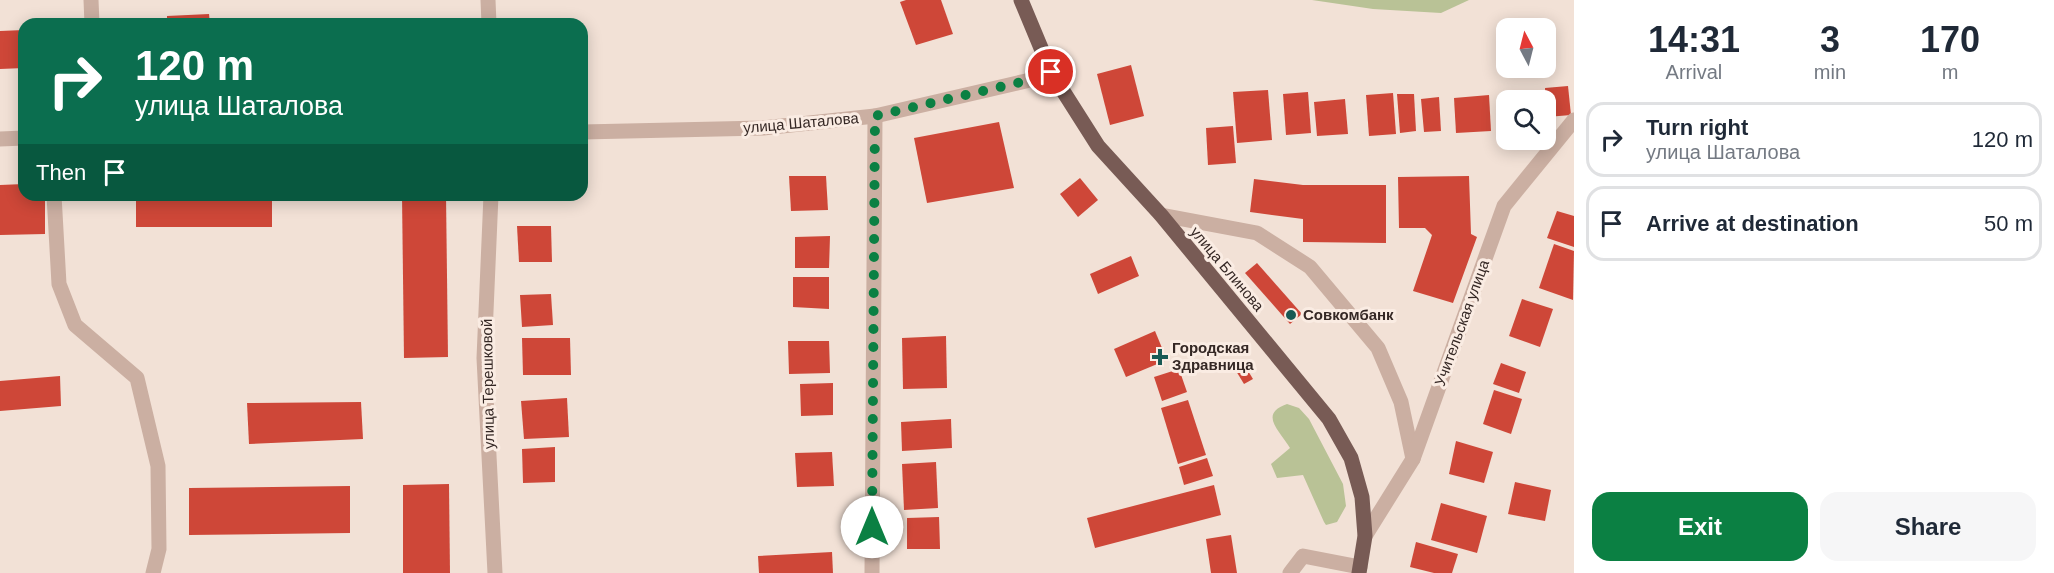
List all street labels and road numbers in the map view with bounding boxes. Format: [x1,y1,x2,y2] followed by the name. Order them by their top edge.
[743,109,860,136] street label: улица Шаталова
[1187,223,1268,315] street label: улица Блинова
[1431,257,1493,388] street label: Учительская улица
[478,319,497,449] street label: улица Терешковой

